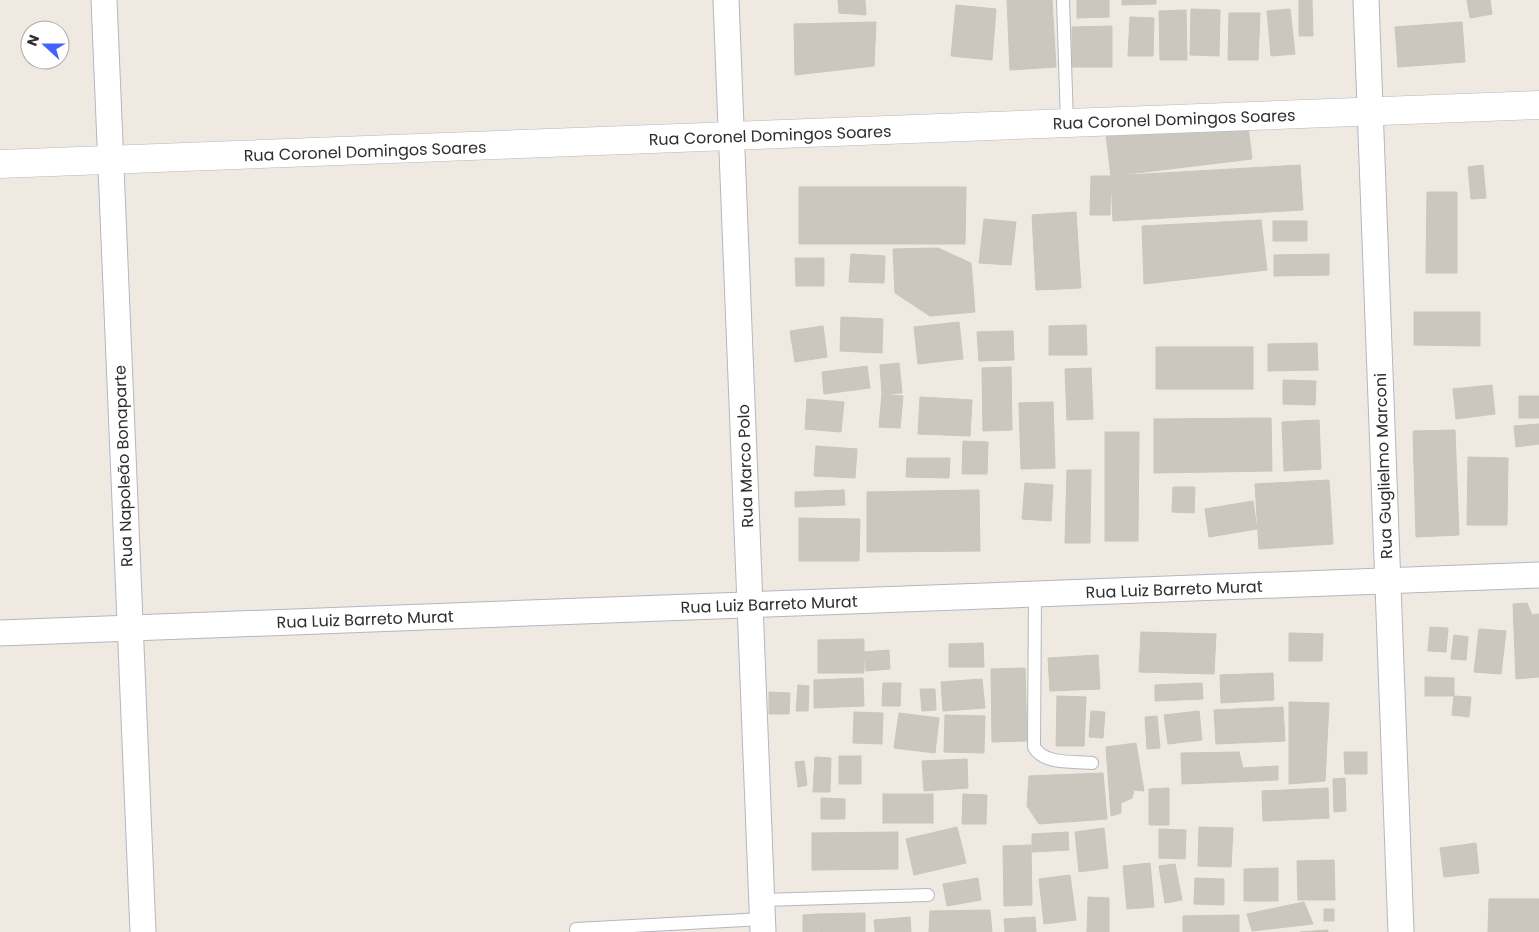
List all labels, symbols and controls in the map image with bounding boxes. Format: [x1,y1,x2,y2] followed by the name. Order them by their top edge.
[20,20,70,70] north arrow
[22,32,44,49] text: N
[1052,104,1296,135] street label: Rua Coronel Domingos Soares
[648,120,892,151] street label: Rua Coronel Domingos Soares
[243,136,487,167] street label: Rua Coronel Domingos Soares
[108,365,139,567] street label: Rua Napoleão Bonaparte
[1369,373,1398,559] street label: Rua Guglielmo Marconi
[732,404,759,528] street label: Rua Marco Polo
[1085,575,1263,604] street label: Rua Luiz Barreto Murat
[680,590,858,619] street label: Rua Luiz Barreto Murat
[276,605,454,634] street label: Rua Luiz Barreto Murat

